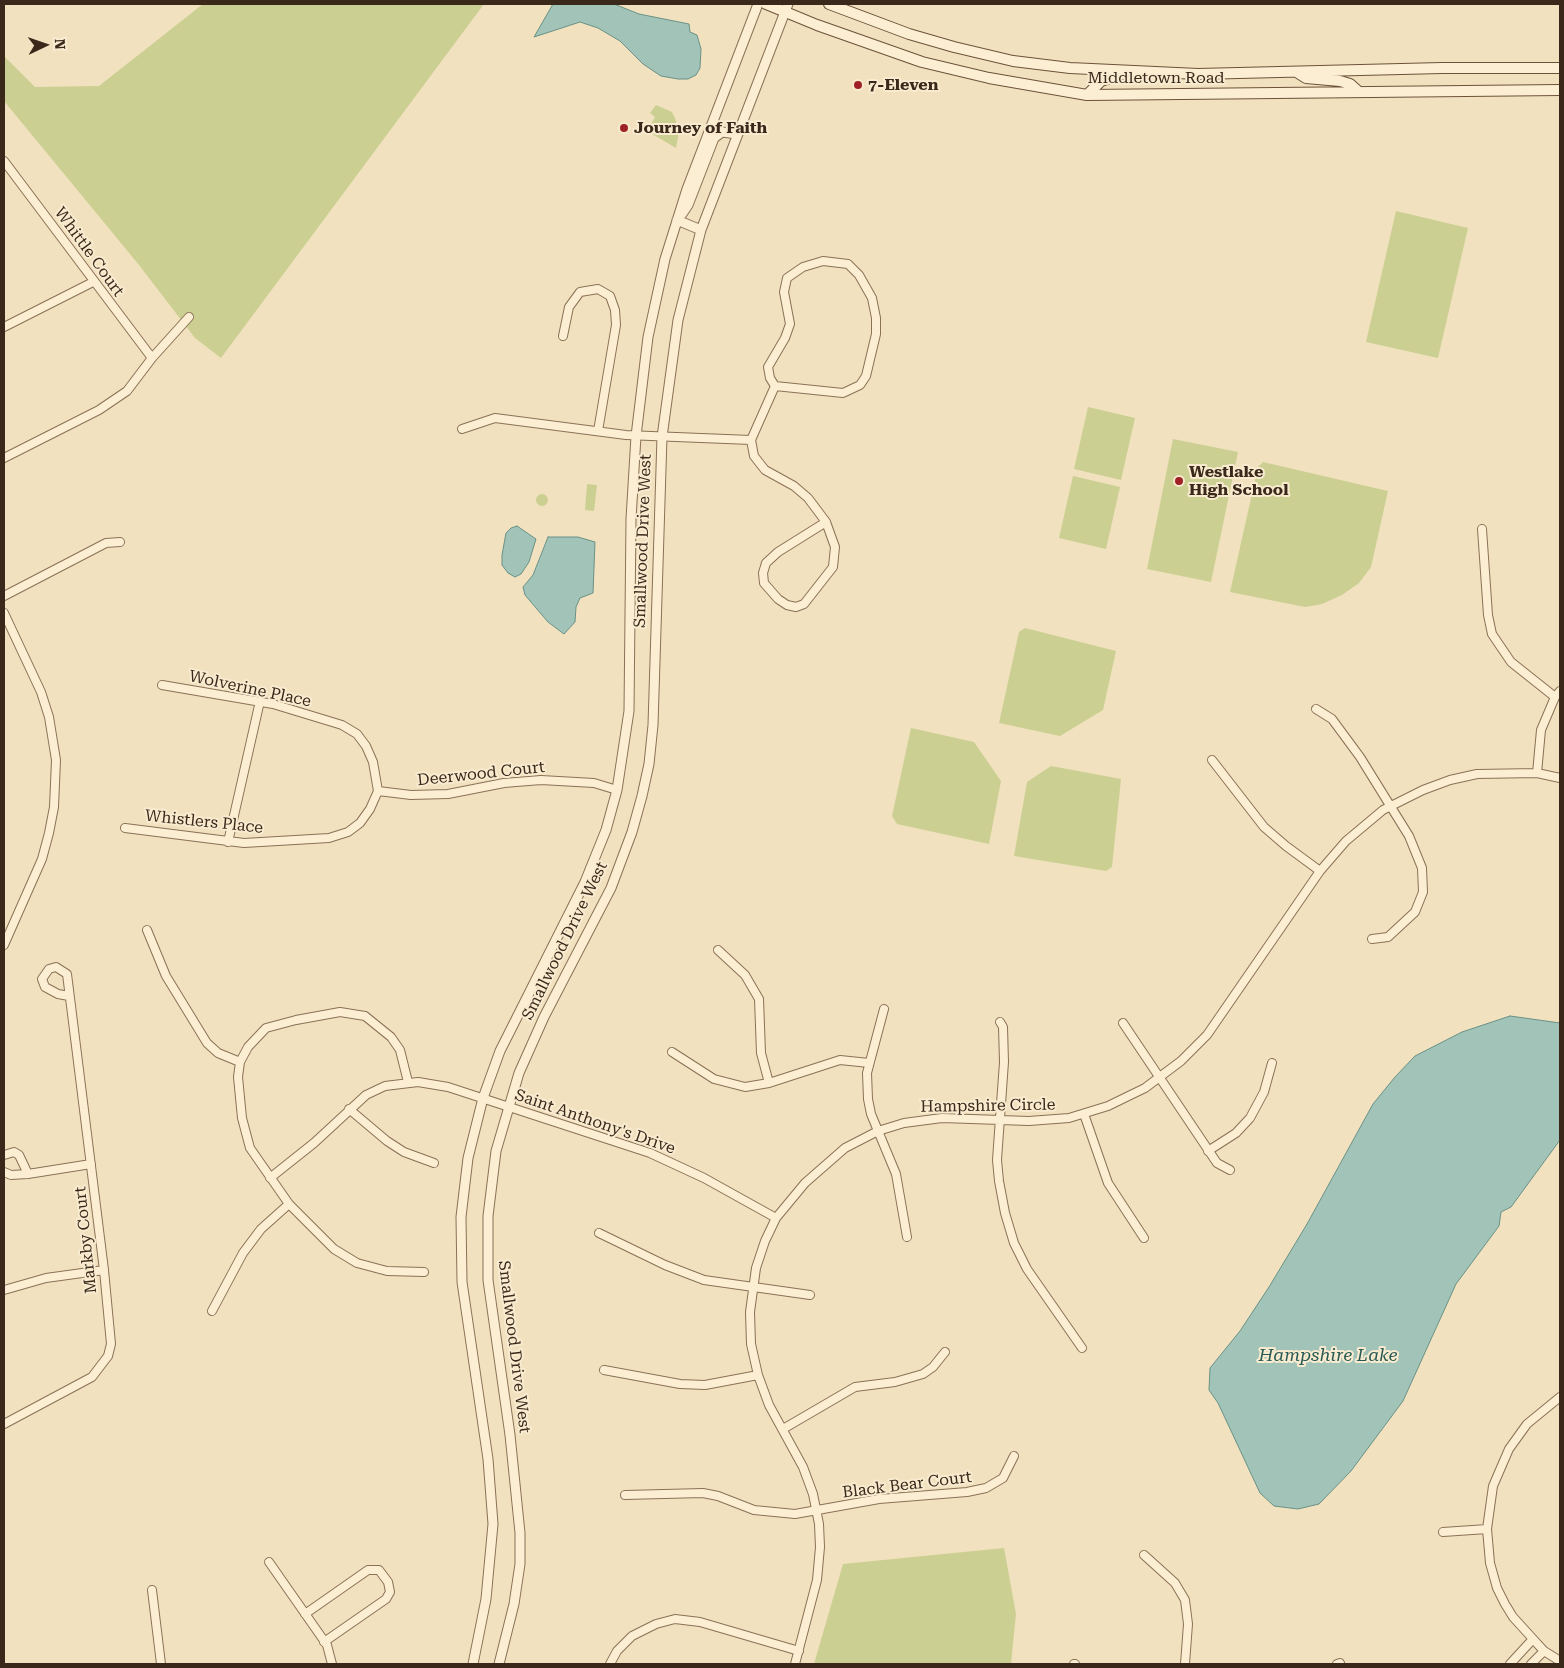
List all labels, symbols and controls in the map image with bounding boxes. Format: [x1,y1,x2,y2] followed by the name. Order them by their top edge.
[20,20,70,70] north arrow
[52,38,68,50] text: N
[1088,68,1224,88] street label: Middletown Road
[868,75,938,95] place label: 7-Eleven
[852,79,864,91] marker: 7-Eleven
[634,118,767,138] place label: Journey of Faith
[618,122,630,134] marker: Journey of Faith
[50,204,128,300] street label: Whittle Court
[630,454,656,628] street label: Smallwood Drive West
[1189,462,1288,500] place label: Westlake High School
[1173,475,1185,487] marker: Westlake High School
[187,667,313,711] street label: Wolverine Place
[416,758,546,790] street label: Deerwood Court
[144,806,264,838] street label: Whistlers Place
[518,859,612,1023] street label: Smallwood Drive West
[512,1085,678,1159] street label: Saint Anthony's Drive
[920,1095,1056,1117] street label: Hampshire Circle
[71,1185,101,1295] street label: Markby Court
[494,1260,534,1434] street label: Smallwood Drive West
[1258,1345,1398,1367] water label: Hampshire Lake
[841,1468,973,1502] street label: Black Bear Court

